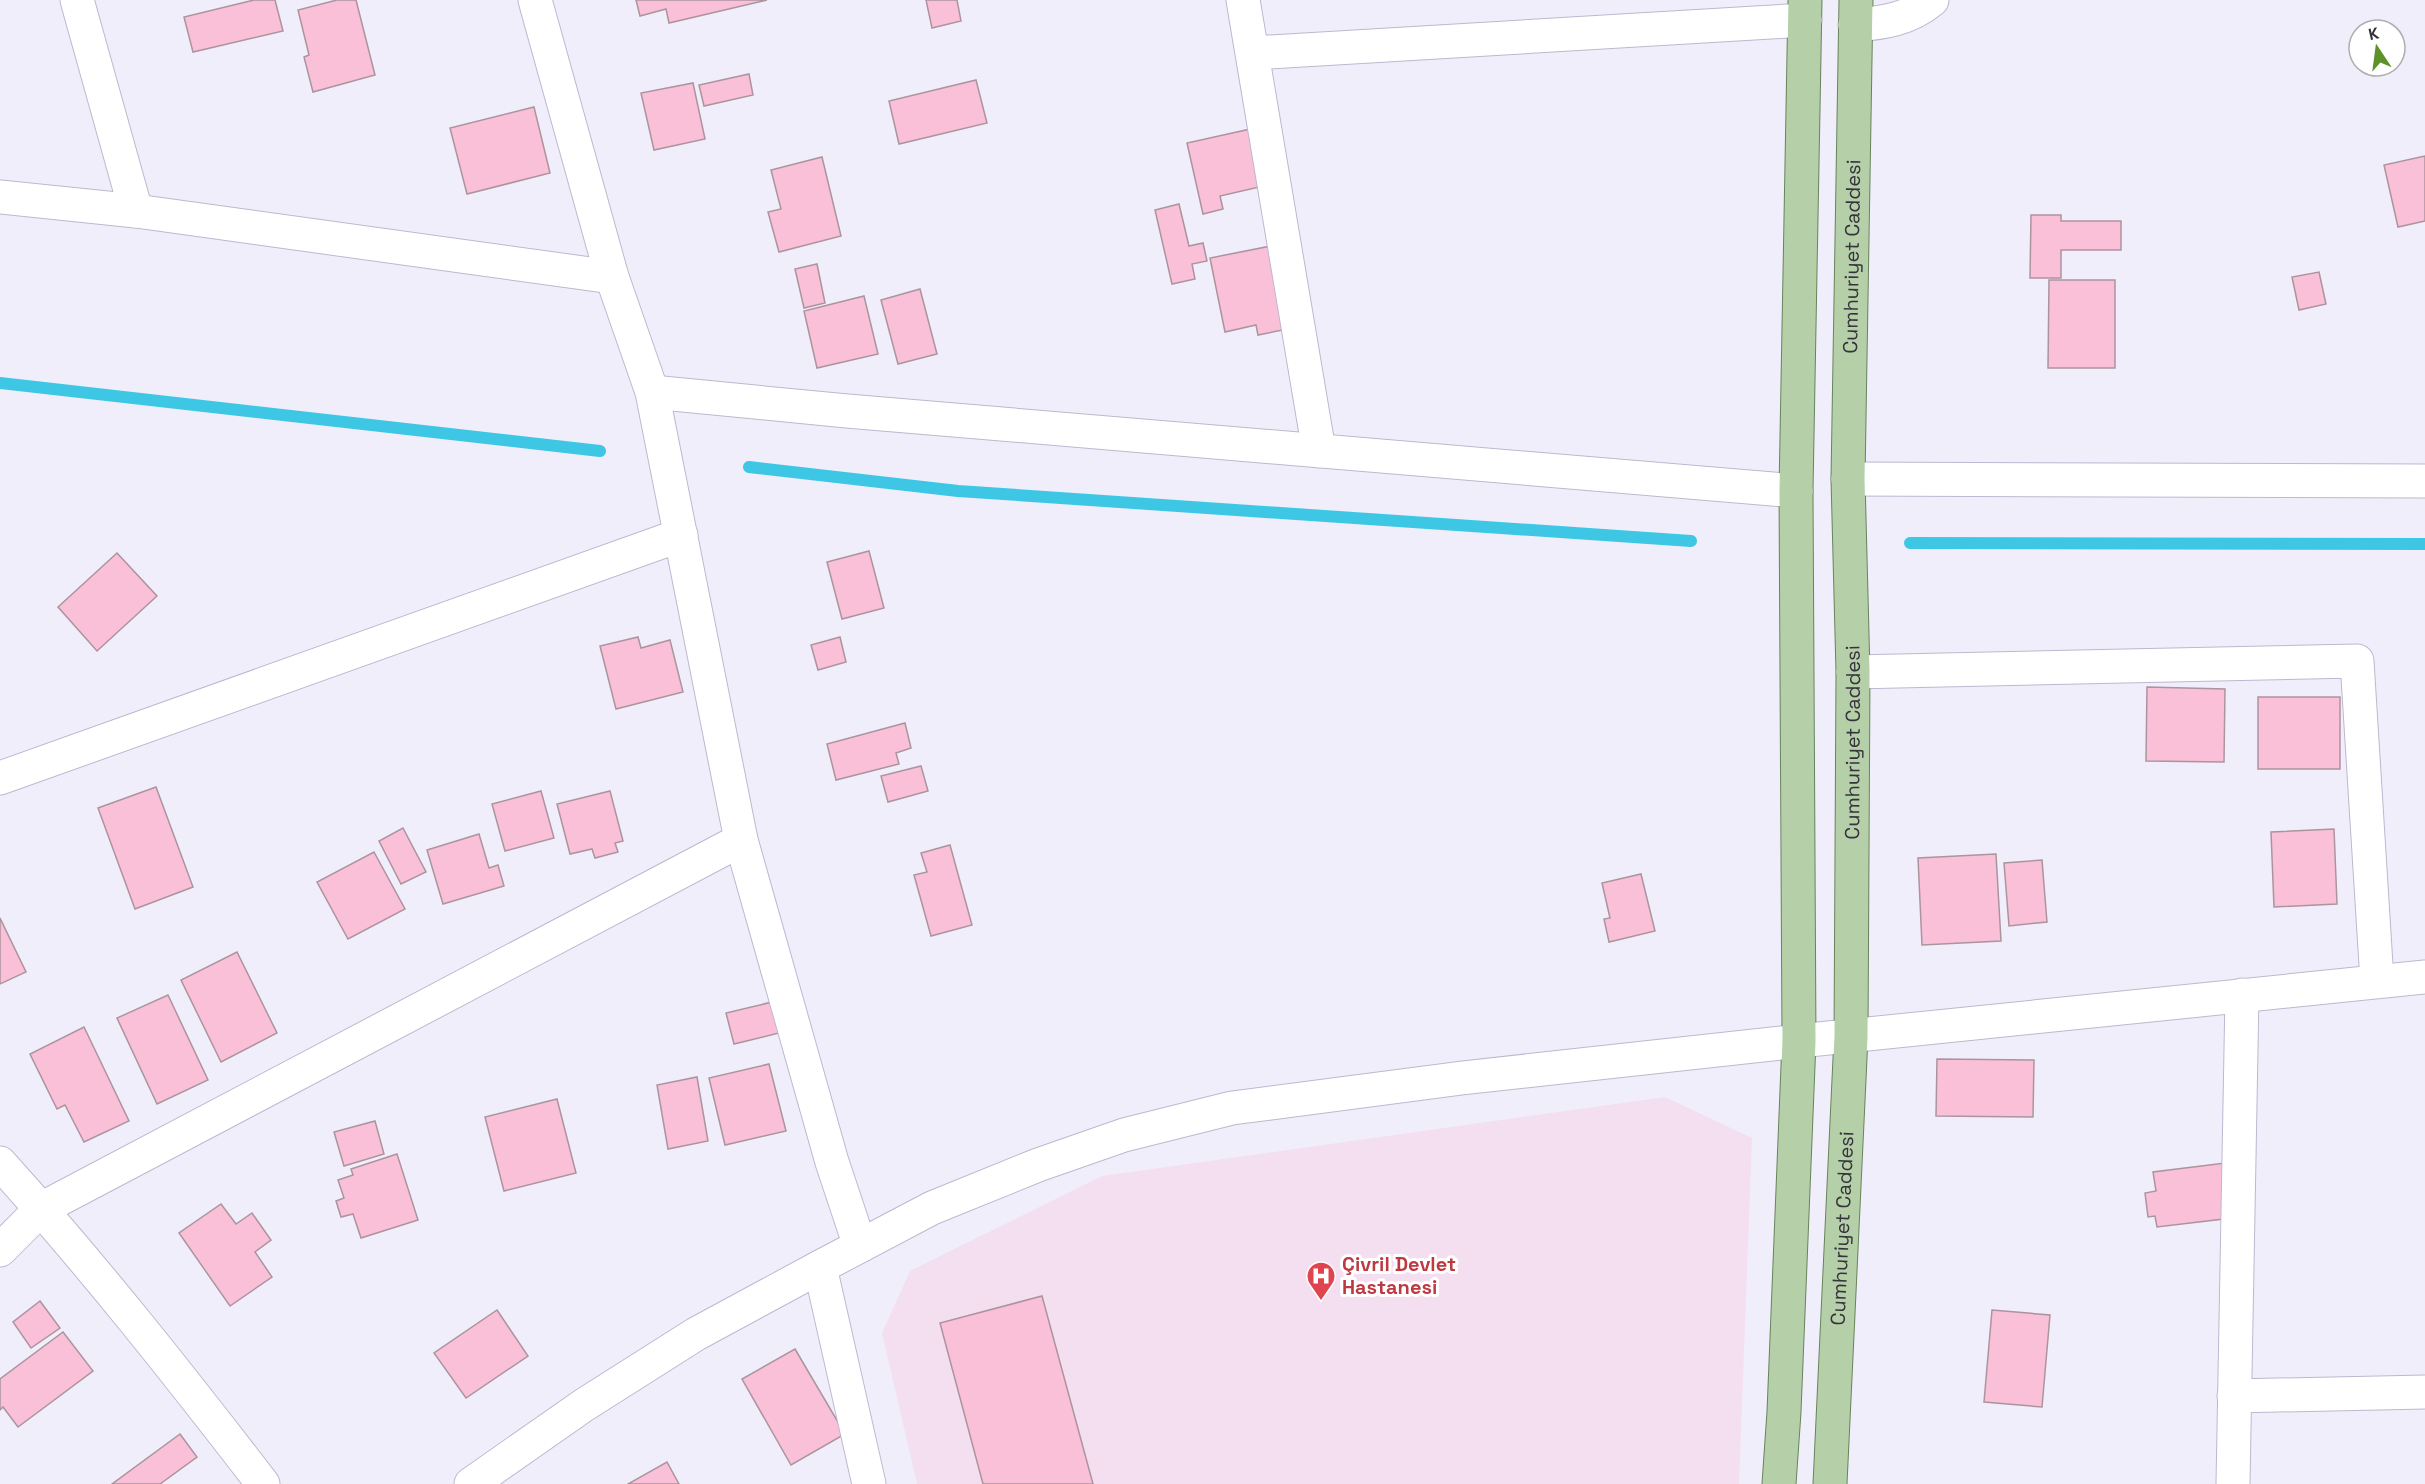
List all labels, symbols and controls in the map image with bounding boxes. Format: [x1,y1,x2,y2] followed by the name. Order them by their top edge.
[2347,18,2407,78] north arrow
[2366,23,2381,45] text: K
[1837,159,1866,354] street label: Cumhuriyet Caddesi
[1839,645,1866,840] street label: Cumhuriyet Caddesi
[1824,1131,1860,1326] street label: Cumhuriyet Caddesi
[1342,1251,1456,1300] place label: Çivril Devlet Hastanesi
[1305,1260,1337,1302] hospital icon: Çivril Devlet Hastanesi

